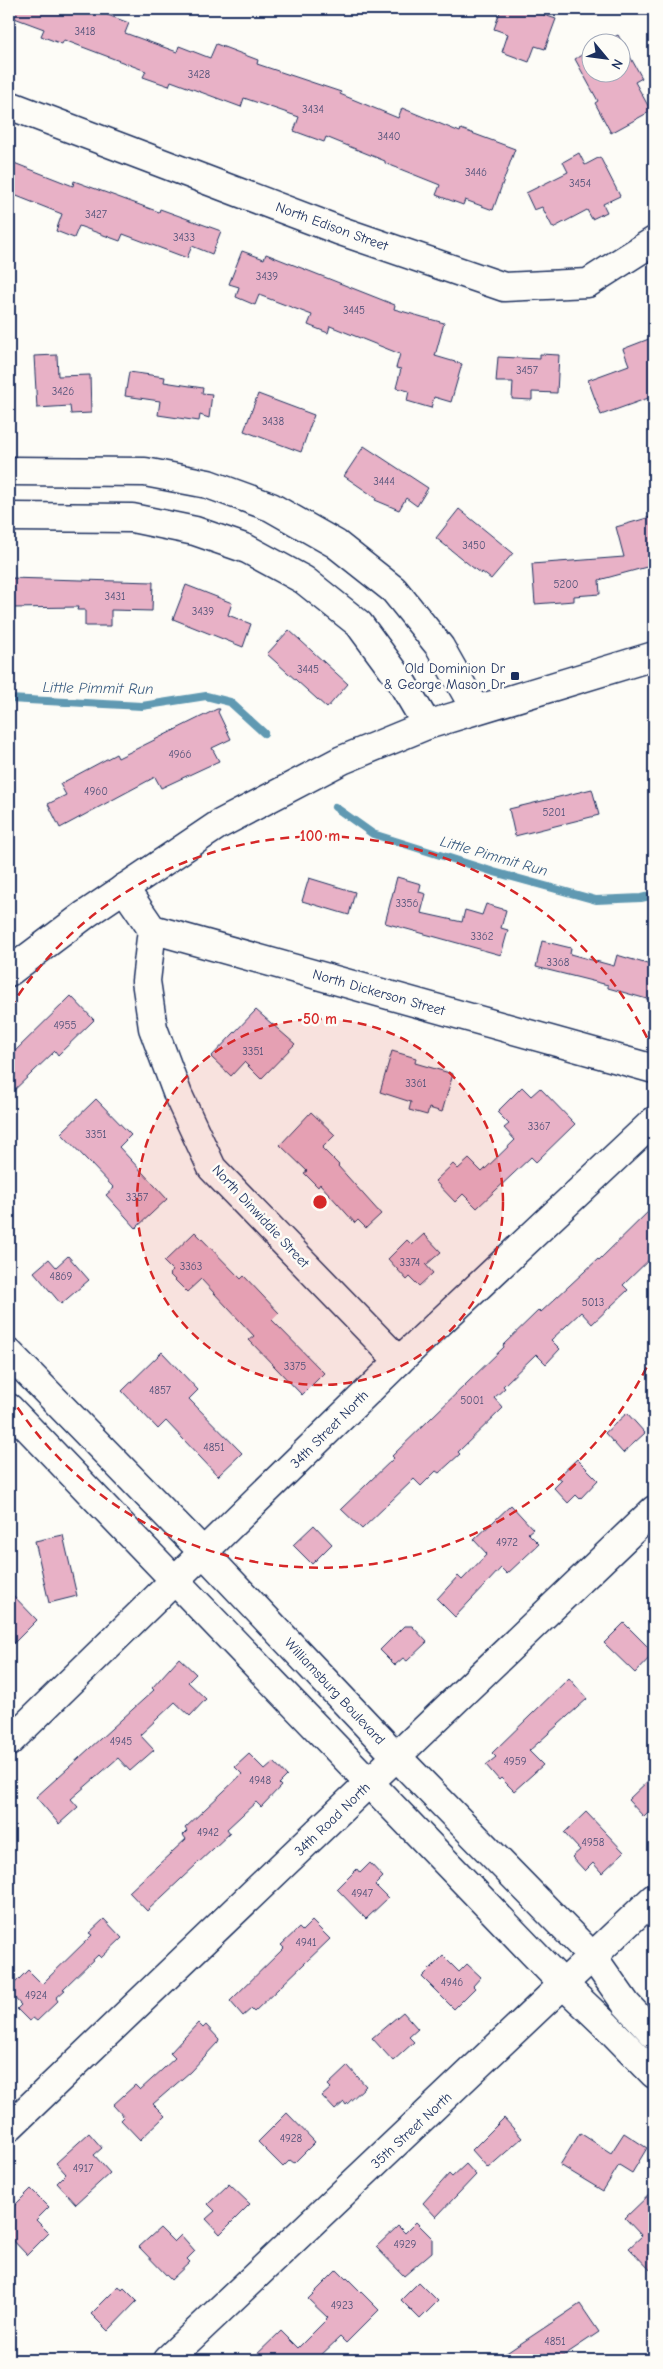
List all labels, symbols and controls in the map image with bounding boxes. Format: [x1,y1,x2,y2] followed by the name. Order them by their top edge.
[75,25,96,38] house number: 3418
[580,32,630,82] north arrow
[607,56,627,72] text: N
[188,68,210,81] house number: 3428
[302,103,324,116] house number: 3434
[378,130,400,143] house number: 3440
[465,166,487,179] house number: 3446
[569,177,591,190] house number: 3454
[273,198,391,255] street label: North Edison Street
[85,208,107,221] house number: 3427
[173,231,195,244] house number: 3433
[256,270,278,283] house number: 3439
[343,304,365,317] house number: 3445
[516,364,538,377] house number: 3457
[52,385,74,398] house number: 3426
[262,415,284,428] house number: 3438
[373,475,395,488] house number: 3444
[462,539,486,552] house number: 3450
[553,578,579,591] house number: 5200
[105,590,125,603] house number: 3431
[192,605,214,618] house number: 3439
[384,660,505,693] place label: Old Dominion Dr & George Mason Dr
[297,663,319,676] house number: 3445
[509,670,521,682] marker: Old Dominion Dr & George Mason Dr
[42,678,154,698] water label: Little Pimmit Run
[168,748,192,761] house number: 4966
[84,785,108,798] house number: 4960
[543,806,565,819] house number: 5201
[300,827,340,845] text: 100 m
[438,832,550,880] water label: Little Pimmit Run
[395,897,419,910] house number: 3356
[471,930,494,943] house number: 3362
[547,956,570,969] house number: 3368
[311,965,448,1020] street label: North Dickerson Street
[303,1010,337,1028] text: 50 m
[53,1019,77,1032] house number: 4955
[242,1045,264,1058] house number: 3351
[405,1077,427,1090] house number: 3361
[528,1120,550,1133] house number: 3367
[85,1128,107,1141] house number: 3351
[209,1161,313,1272] street label: North Dinwiddie Street
[126,1191,148,1204] house number: 3357
[311,1193,329,1211] centre of rings
[400,1256,420,1269] house number: 3374
[180,1260,202,1273] house number: 3363
[50,1270,73,1283] house number: 4869
[582,1296,604,1309] house number: 5013
[284,1360,306,1373] house number: 3375
[149,1384,171,1397] house number: 4857
[287,1387,372,1472] street label: 34th Street North
[460,1394,484,1407] house number: 5001
[203,1441,225,1454] house number: 4851
[496,1536,518,1549] house number: 4972
[281,1634,389,1748] street label: Williamsburg Boulevard
[110,1735,132,1748] house number: 4945
[504,1755,527,1768] house number: 4959
[249,1774,271,1787] house number: 4948
[291,1779,374,1860] street label: 34th Road North
[197,1826,219,1839] house number: 4942
[582,1836,605,1849] house number: 4958
[351,1887,373,1900] house number: 4947
[296,1936,316,1949] house number: 4941
[441,1976,463,1989] house number: 4946
[25,1989,47,2002] house number: 4924
[367,2089,455,2172] street label: 35th Street North
[280,2132,303,2145] house number: 4928
[73,2162,93,2175] house number: 4917
[394,2238,417,2251] house number: 4929
[331,2299,353,2312] house number: 4923
[544,2335,566,2348] house number: 4851

